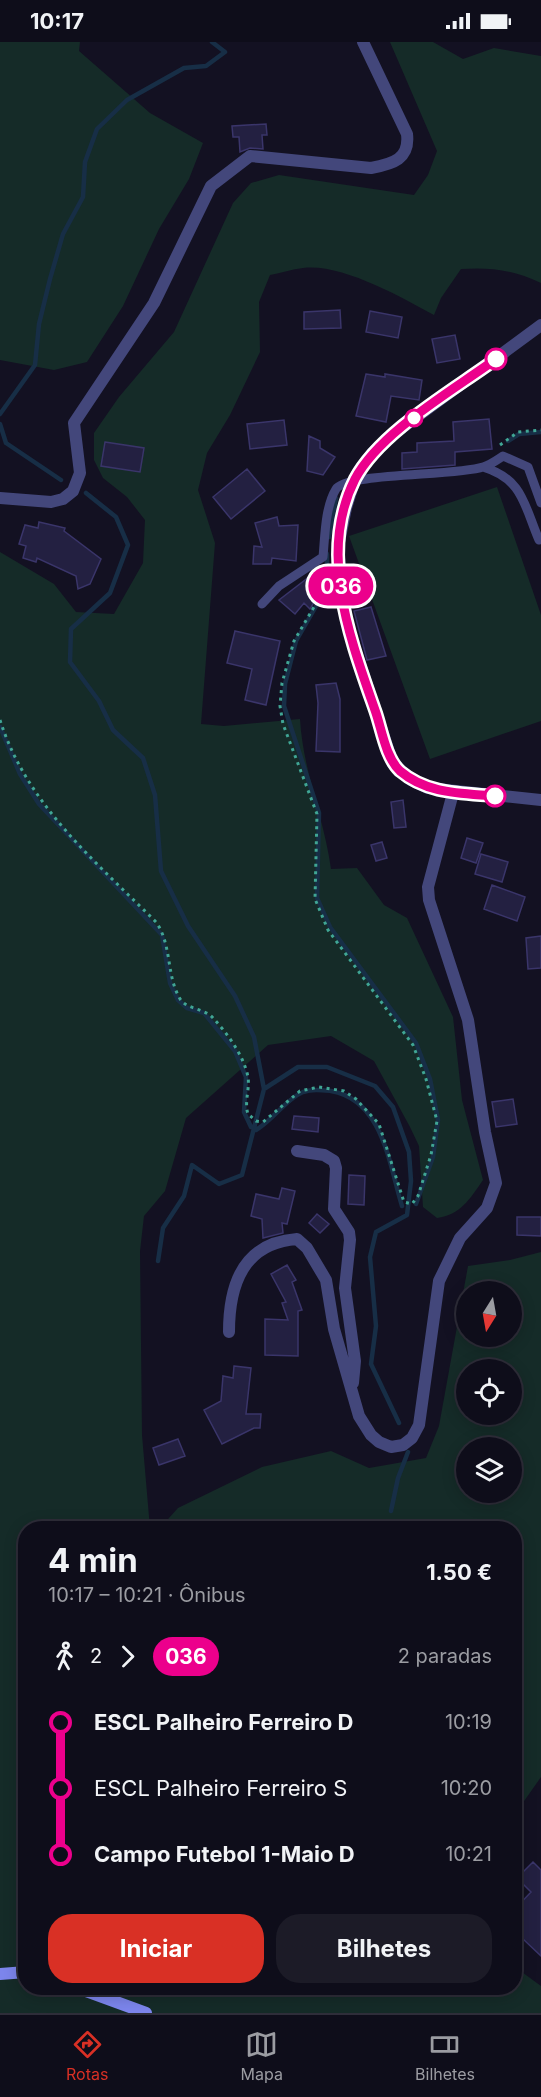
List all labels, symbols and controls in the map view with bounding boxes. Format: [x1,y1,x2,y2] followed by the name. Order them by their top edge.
[30,8,84,34] text: 10:17
[485,348,507,370] unlabelled marker
[405,409,423,427] unlabelled marker
[306,566,376,606] line badge: 036
[320,574,362,599] text: 036
[484,785,506,807] unlabelled marker
[456,1281,522,1347] north arrow
[456,1281,522,1503] map controls
[456,1359,522,1425] button: locate
[456,1437,522,1503] button: layers
[48,1540,138,1580] text: 4 min
[426,1559,492,1585] text: 1.50 €
[48,1583,246,1607] text: 10:17 – 10:21 · Ônibus
[48,1640,81,1673] icon: walk
[111,1640,144,1673] icon: forward
[90,1644,102,1668] text: 2
[165,1644,207,1669] text: 036
[398,1644,492,1668] text: 2 paradas
[94,1709,353,1735] text: ESCL Palheiro Ferreiro D
[445,1710,492,1734] text: 10:19
[94,1775,347,1801] text: ESCL Palheiro Ferreiro S
[441,1776,492,1800] text: 10:20
[94,1841,355,1867] text: Campo Futebol 1-Maio D
[445,1842,492,1866] text: 10:21
[48,1914,264,1983] button: Iniciar
[276,1914,492,1983] button: Bilhetes
[66,2028,108,2084] tab: Rotas
[241,2028,283,2084] tab: Mapa
[415,2028,475,2084] tab: Bilhetes

